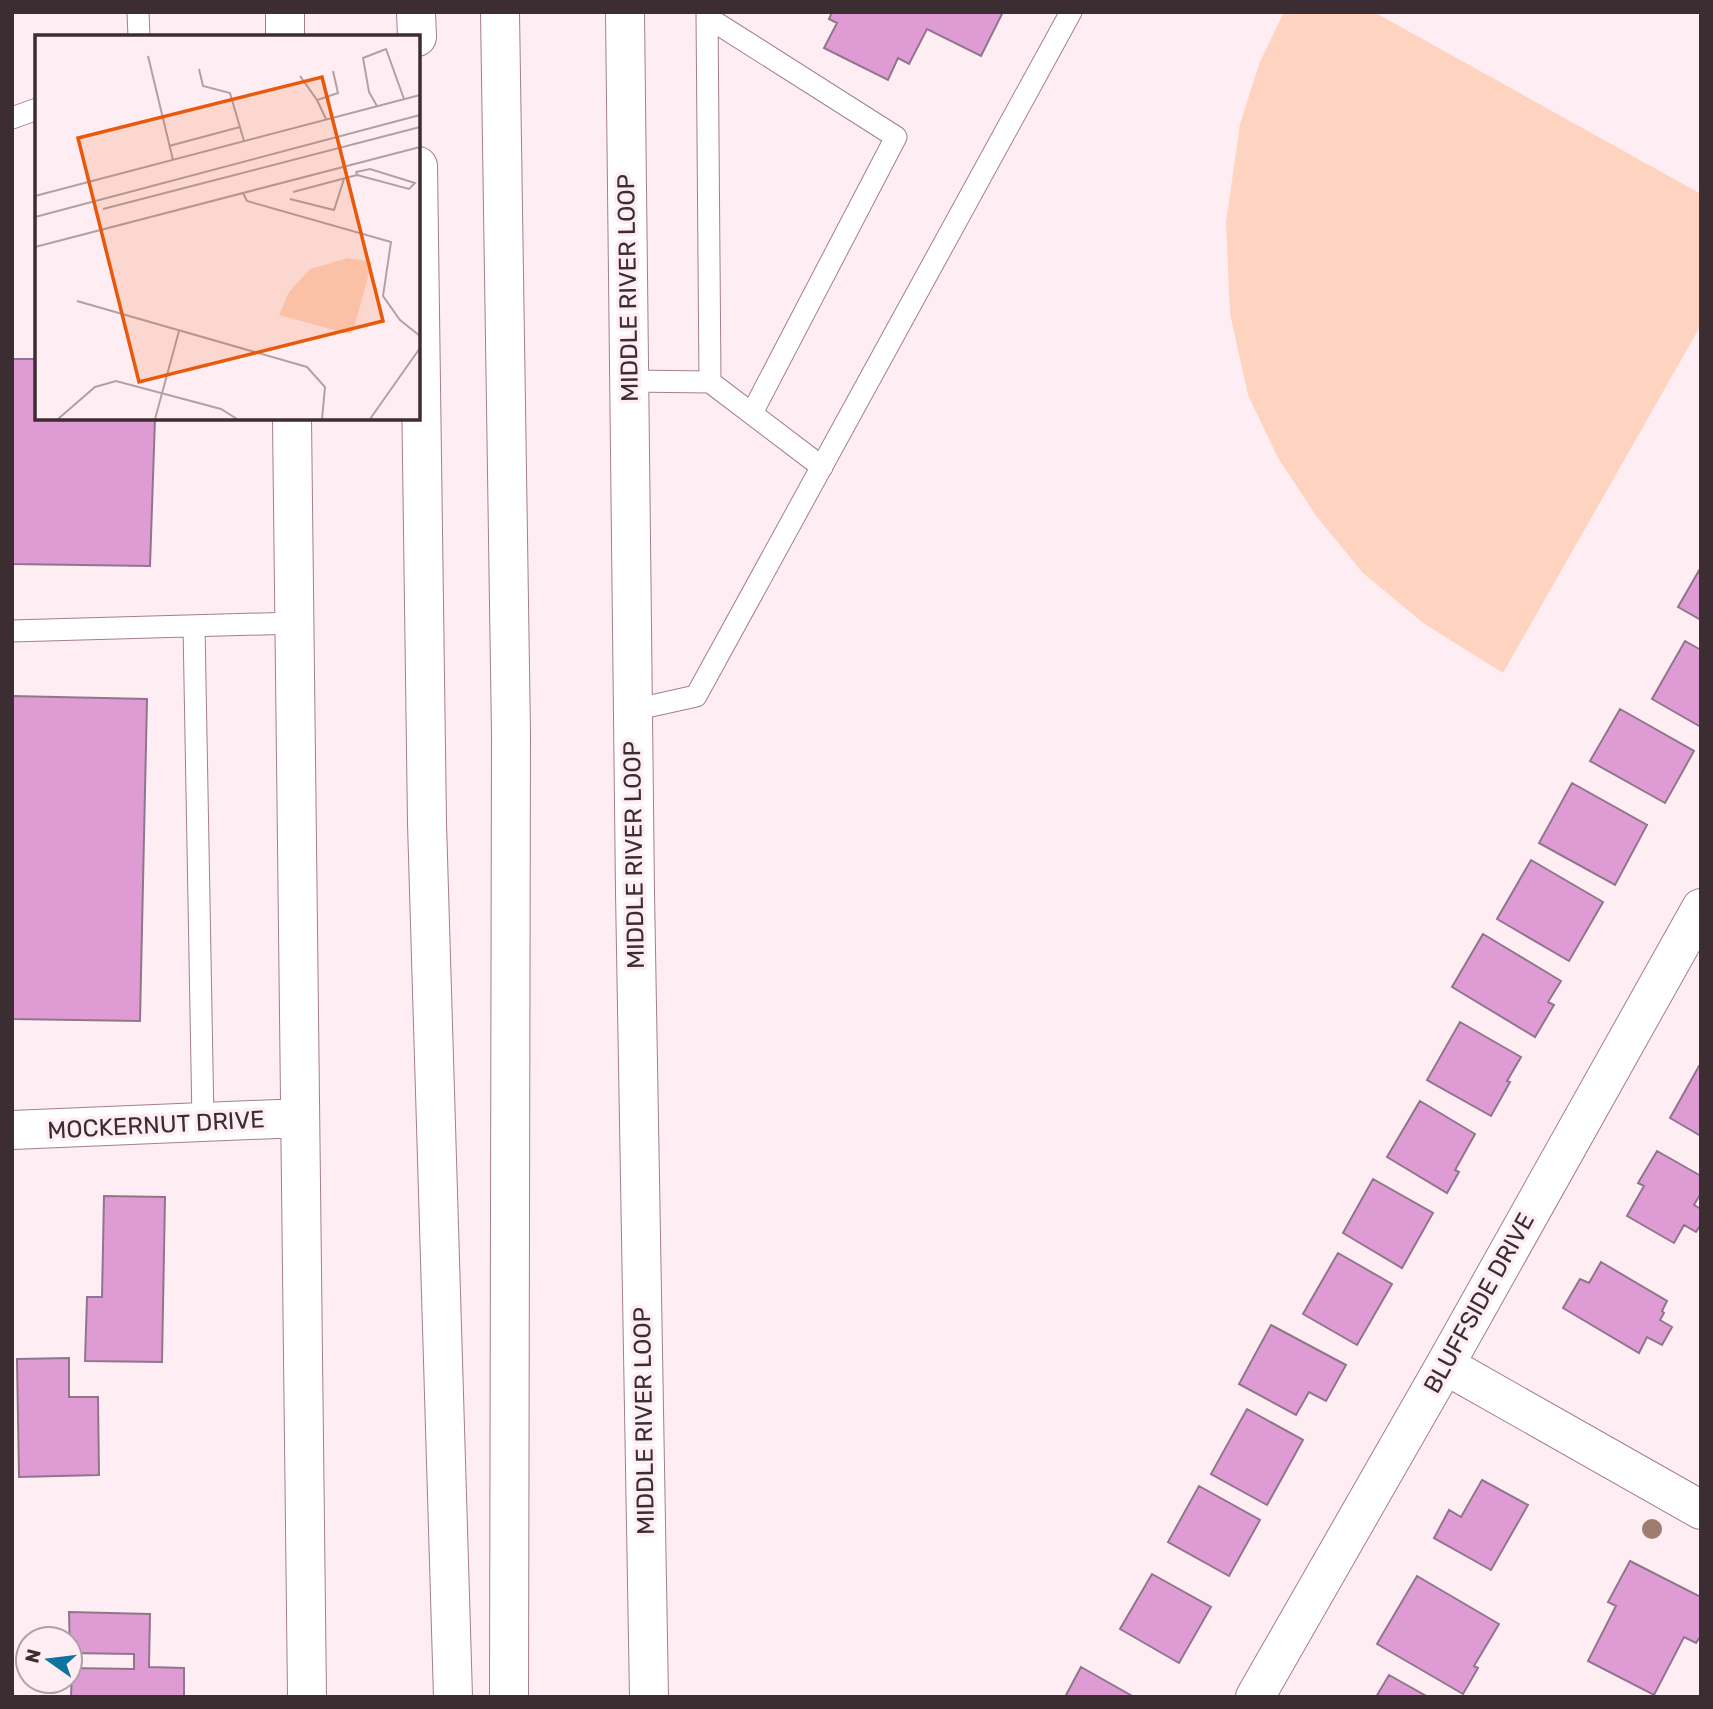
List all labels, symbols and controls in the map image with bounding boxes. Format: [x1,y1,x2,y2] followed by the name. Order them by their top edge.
[35,35,420,420] inset map
[612,174,644,402] street label: MIDDLE RIVER LOOP
[618,741,650,969] street label: MIDDLE RIVER LOOP
[47,1105,265,1145] street label: MOCKERNUT DRIVE
[1418,1208,1540,1398] street label: BLUFFSIDE DRIVE
[628,1307,660,1535] street label: MIDDLE RIVER LOOP
[14,1625,84,1695] north arrow
[20,1647,46,1665] text: N

